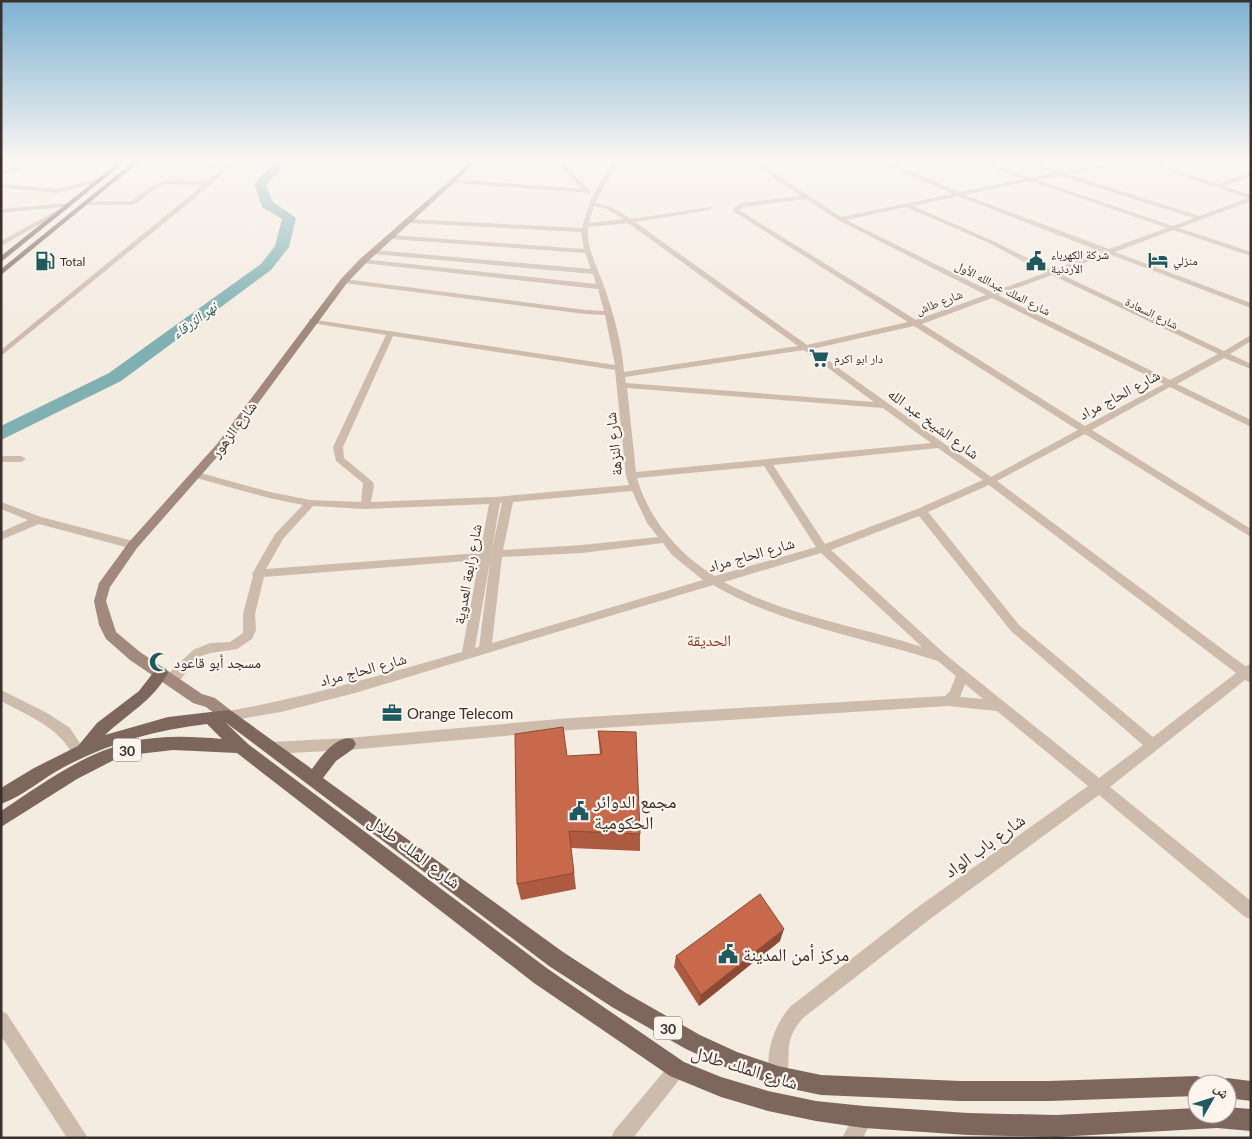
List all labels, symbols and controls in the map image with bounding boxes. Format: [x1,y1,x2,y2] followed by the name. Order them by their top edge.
[1051,247,1109,276] place label: شركة الكهرباء الأردنية
[1147,249,1169,271] hotel icon: منزلي
[34,250,56,272] fuel station icon: Total
[1025,250,1047,272] public building icon: شركة الكهرباء الأردنية
[1173,253,1198,271] place label: منزلي
[60,254,85,269] place label: Total
[952,257,1053,319] street label: شارع الملك عبدالله الأول
[913,286,965,319] street label: شارع طاش
[1123,294,1181,333] street label: شارع السعادة
[168,297,221,342] water label: نهر الزرقاء
[808,347,830,369] supermarket icon: دار ابو اكرم
[834,351,883,367] place label: دار ابو اكرم
[1076,365,1164,425] street label: شارع الحاج مراد
[884,384,983,464] street label: شارع الشيخ عبد الله
[205,397,262,463] street label: شارع الزهور
[601,411,627,477] street label: شارع النزهة
[449,522,487,626] street label: شارع رابعة العدوية
[706,533,797,577] street label: شارع الحاج مراد
[687,630,731,649] district label: الحديقة
[318,649,409,691] street label: شارع الحاج مراد
[148,651,170,673] mosque icon: مسجد أبو قاعود
[174,653,261,672] place label: مسجد أبو قاعود
[381,702,403,724] office icon: Orange Telecom
[407,704,513,722] place label: Orange Telecom
[113,738,141,762] road number: 30
[593,790,676,833] place label: مجمع الدوائر الحكومية
[568,800,590,822] public building icon: مجمع الدوائر الحكومية
[939,808,1030,883] street label: شارع باب الواد
[364,809,466,894] street label: شارع الملك طلال
[717,943,739,965] public building icon: مركز أمن المدينة
[743,943,849,966] place label: مركز أمن المدينة
[654,1016,682,1040] road number: 30
[689,1040,801,1095] street label: شارع الملك طلال
[1187,1074,1237,1124] north arrow
[1210,1079,1234,1102] text: ش

